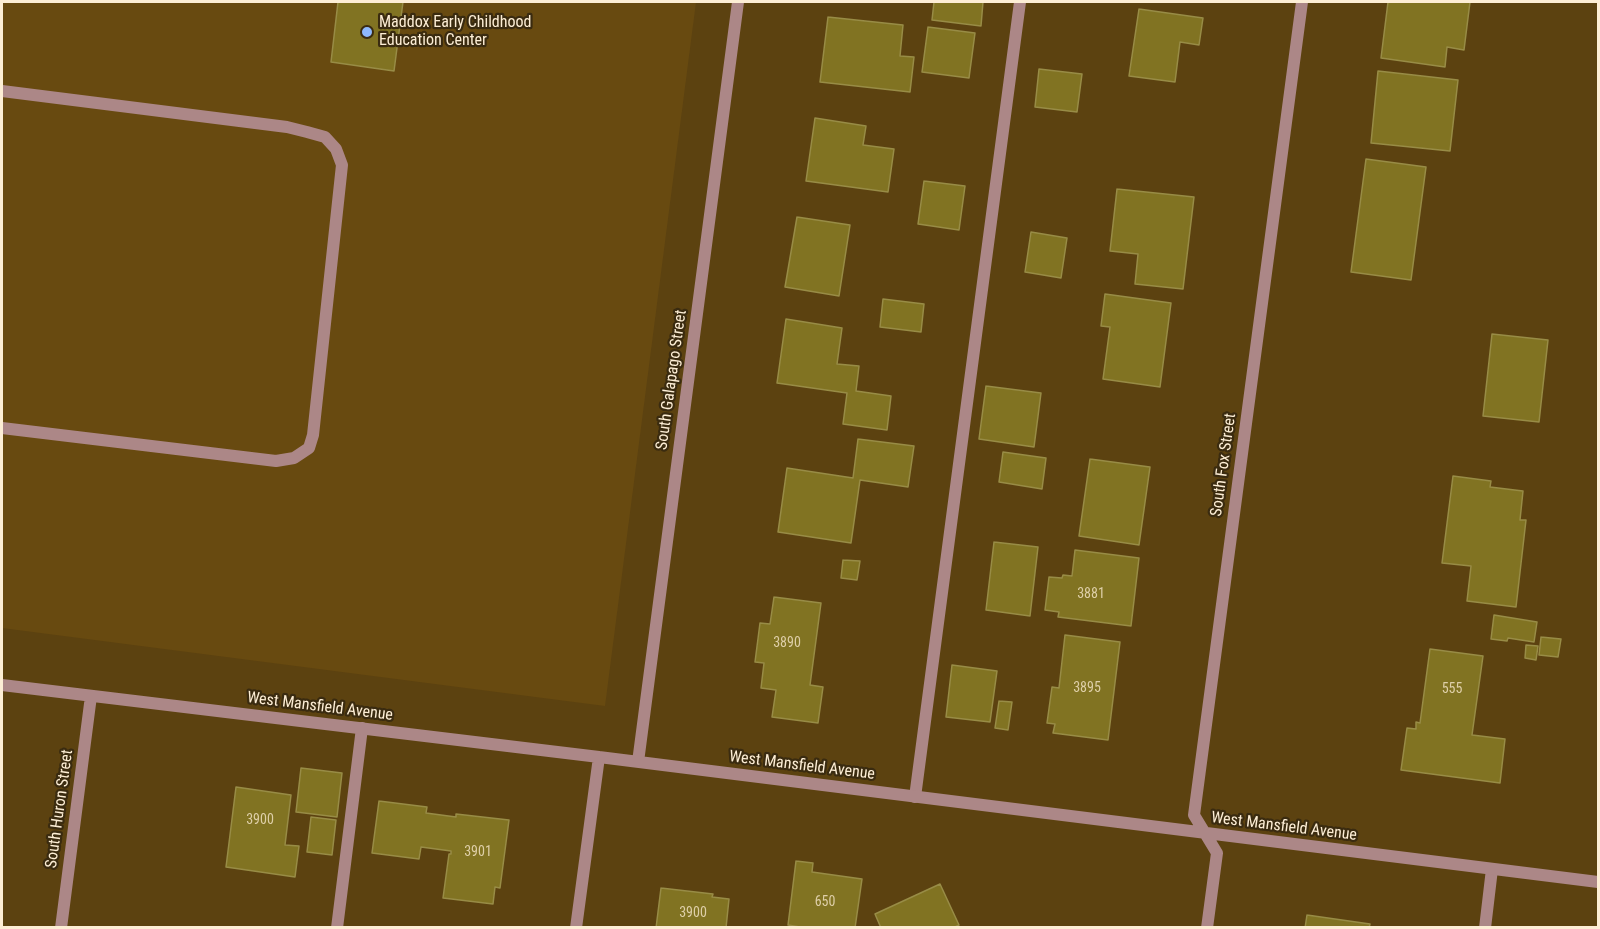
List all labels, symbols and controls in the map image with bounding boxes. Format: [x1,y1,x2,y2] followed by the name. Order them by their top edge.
[379,13,531,51] place label: Maddox Early Childhood Education Center
[360,25,374,39] marker: Maddox Early Childhood Education Center
[653,309,691,451] street label: South Galapago Street
[1207,412,1241,518] street label: South Fox Street
[1077,586,1105,602] house number: 3881
[773,635,801,651] house number: 3890
[1073,680,1101,696] house number: 3895
[1442,681,1462,697] house number: 555
[246,689,394,725] street label: West Mansfield Avenue
[42,748,78,870] street label: South Huron Street
[728,748,876,784] street label: West Mansfield Avenue
[1210,809,1358,845] street label: West Mansfield Avenue
[246,812,274,828] house number: 3900
[464,844,492,860] house number: 3901
[815,894,835,910] house number: 650
[679,905,707,921] house number: 3900

